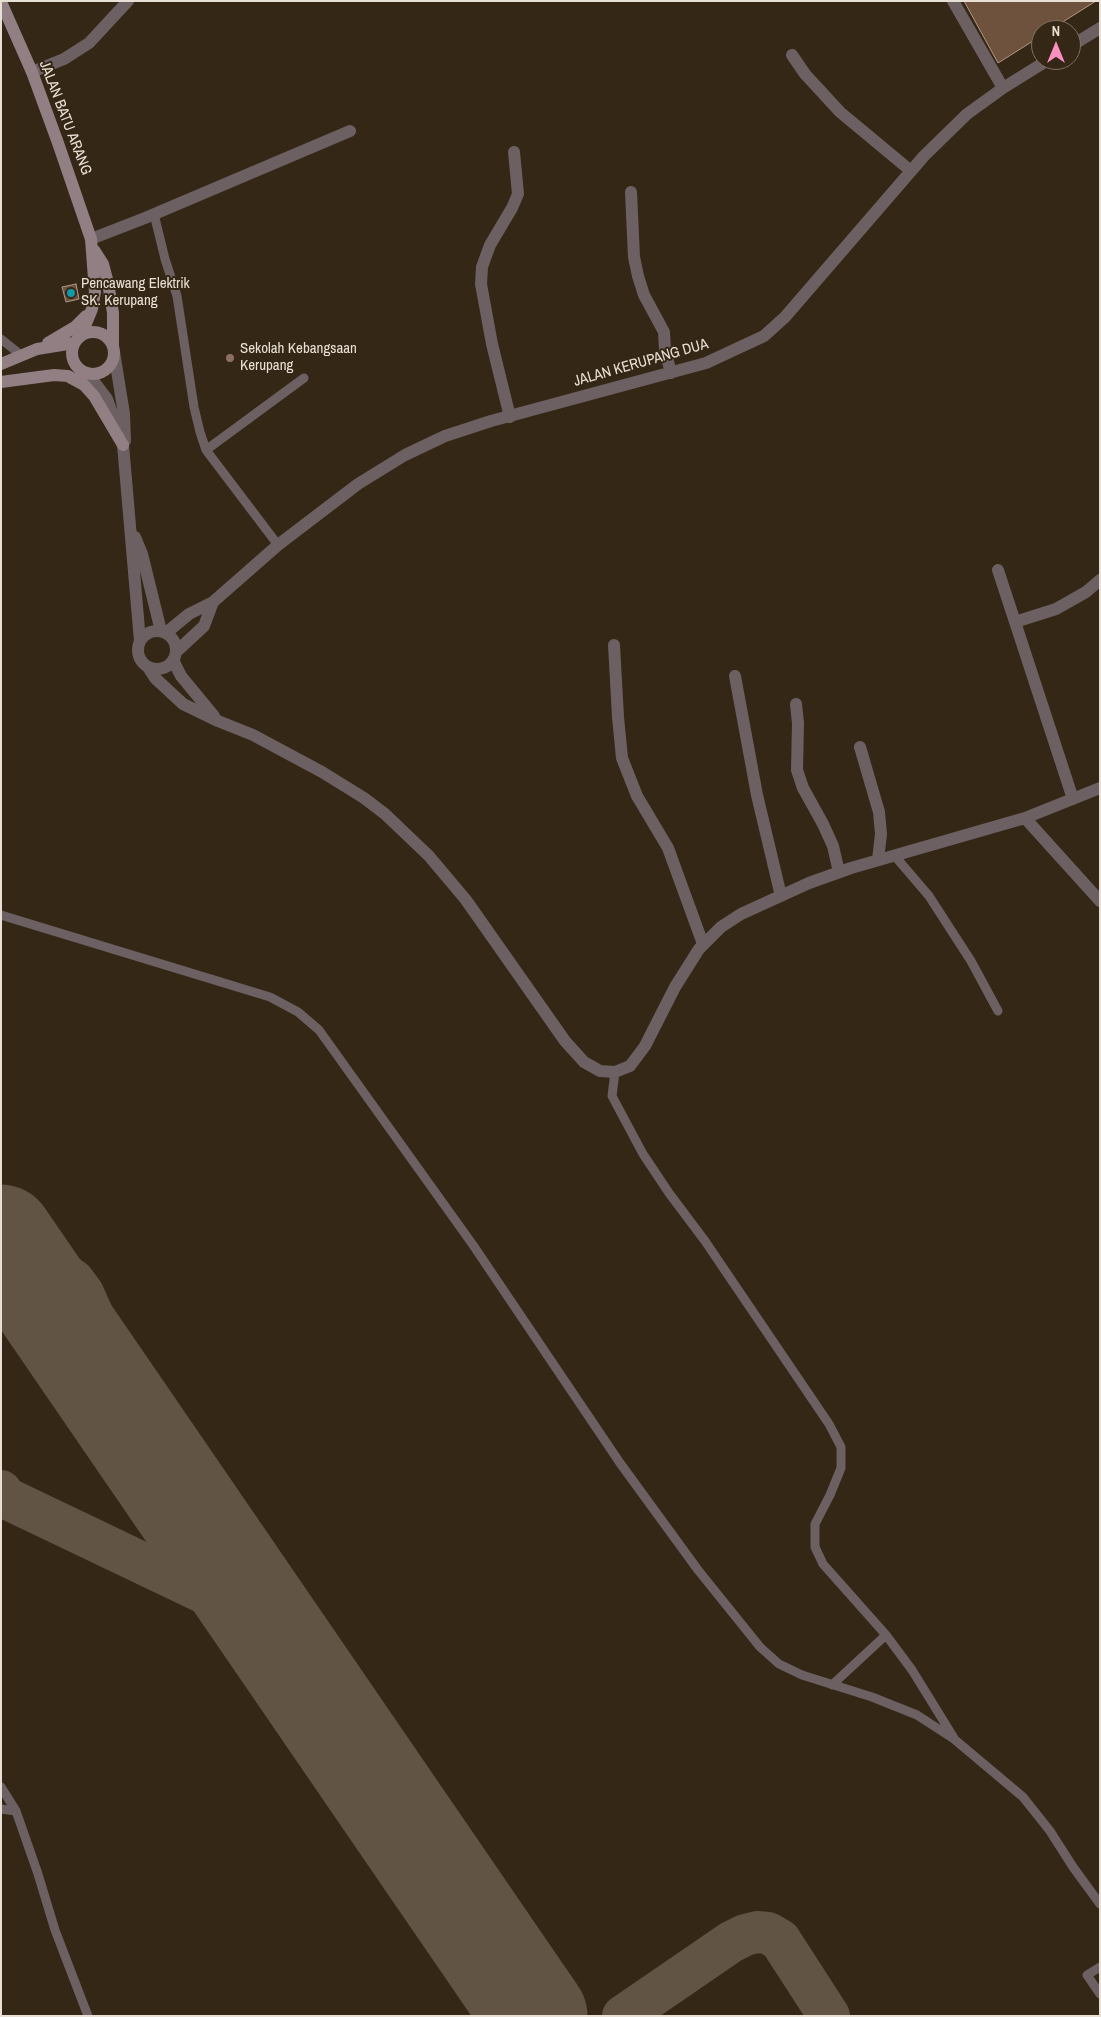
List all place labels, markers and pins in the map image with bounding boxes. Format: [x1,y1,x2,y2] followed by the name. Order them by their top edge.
[81,275,190,310] place label: Pencawang Elektrik SK. Kerupang
[65,287,77,299] marker: Pencawang Elektrik SK. Kerupang
[240,340,357,375] place label: Sekolah Kebangsaan Kerupang
[224,352,236,364] marker: Sekolah Kebangsaan Kerupang

